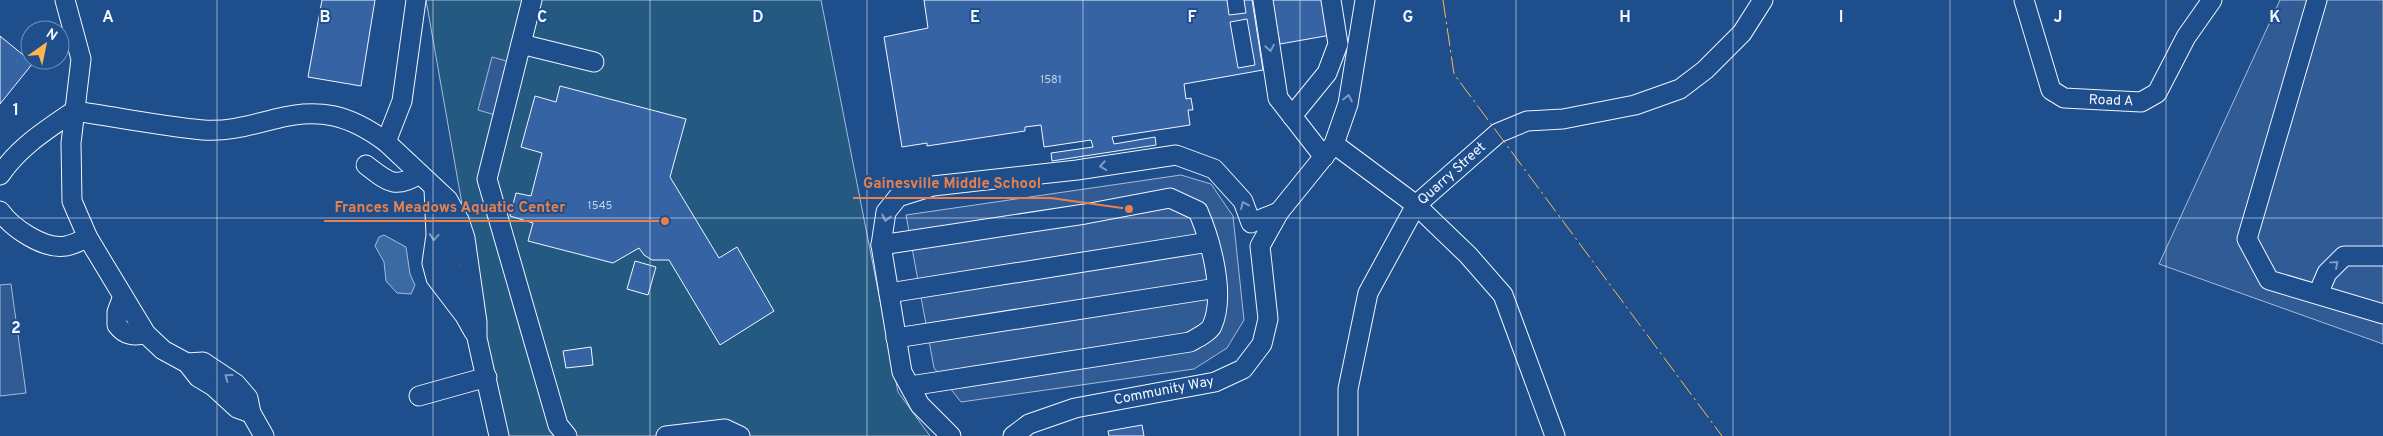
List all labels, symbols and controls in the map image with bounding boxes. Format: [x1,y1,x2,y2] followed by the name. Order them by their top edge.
[102,8,114,28] text: A
[319,8,331,28] text: B
[537,8,547,28] text: C
[752,8,764,28] text: D
[970,8,980,28] text: E
[1187,8,1197,28] text: F
[1403,8,1413,28] text: G
[1619,8,1631,28] text: H
[1839,8,1843,28] text: I
[2054,8,2062,28] text: J
[2269,8,2281,28] text: K
[20,20,70,70] north arrow
[42,25,60,45] text: N
[1265,44,1275,53] one-way arrow
[1040,73,1062,87] house number: 1581
[2088,92,2134,110] street label: Road A
[1343,94,1353,102] one-way arrow
[13,101,19,121] text: 1
[1414,139,1490,209] street label: Quarry Street
[1098,160,1106,171] one-way arrow
[853,168,1051,198] callout: Gainesville Middle School
[863,175,1041,194] text: Gainesville Middle School
[324,191,576,221] callout: Frances Meadows Aquatic Center
[335,199,566,218] text: Frances Meadows Aquatic Center
[588,199,613,213] house number: 1545
[1240,202,1250,211] one-way arrow
[881,213,892,222] one-way arrow
[429,234,440,242] one-way arrow
[2330,261,2339,270] one-way arrow
[11,319,21,339] text: 2
[1112,373,1216,409] street label: Community Way
[224,374,233,384] one-way arrow

